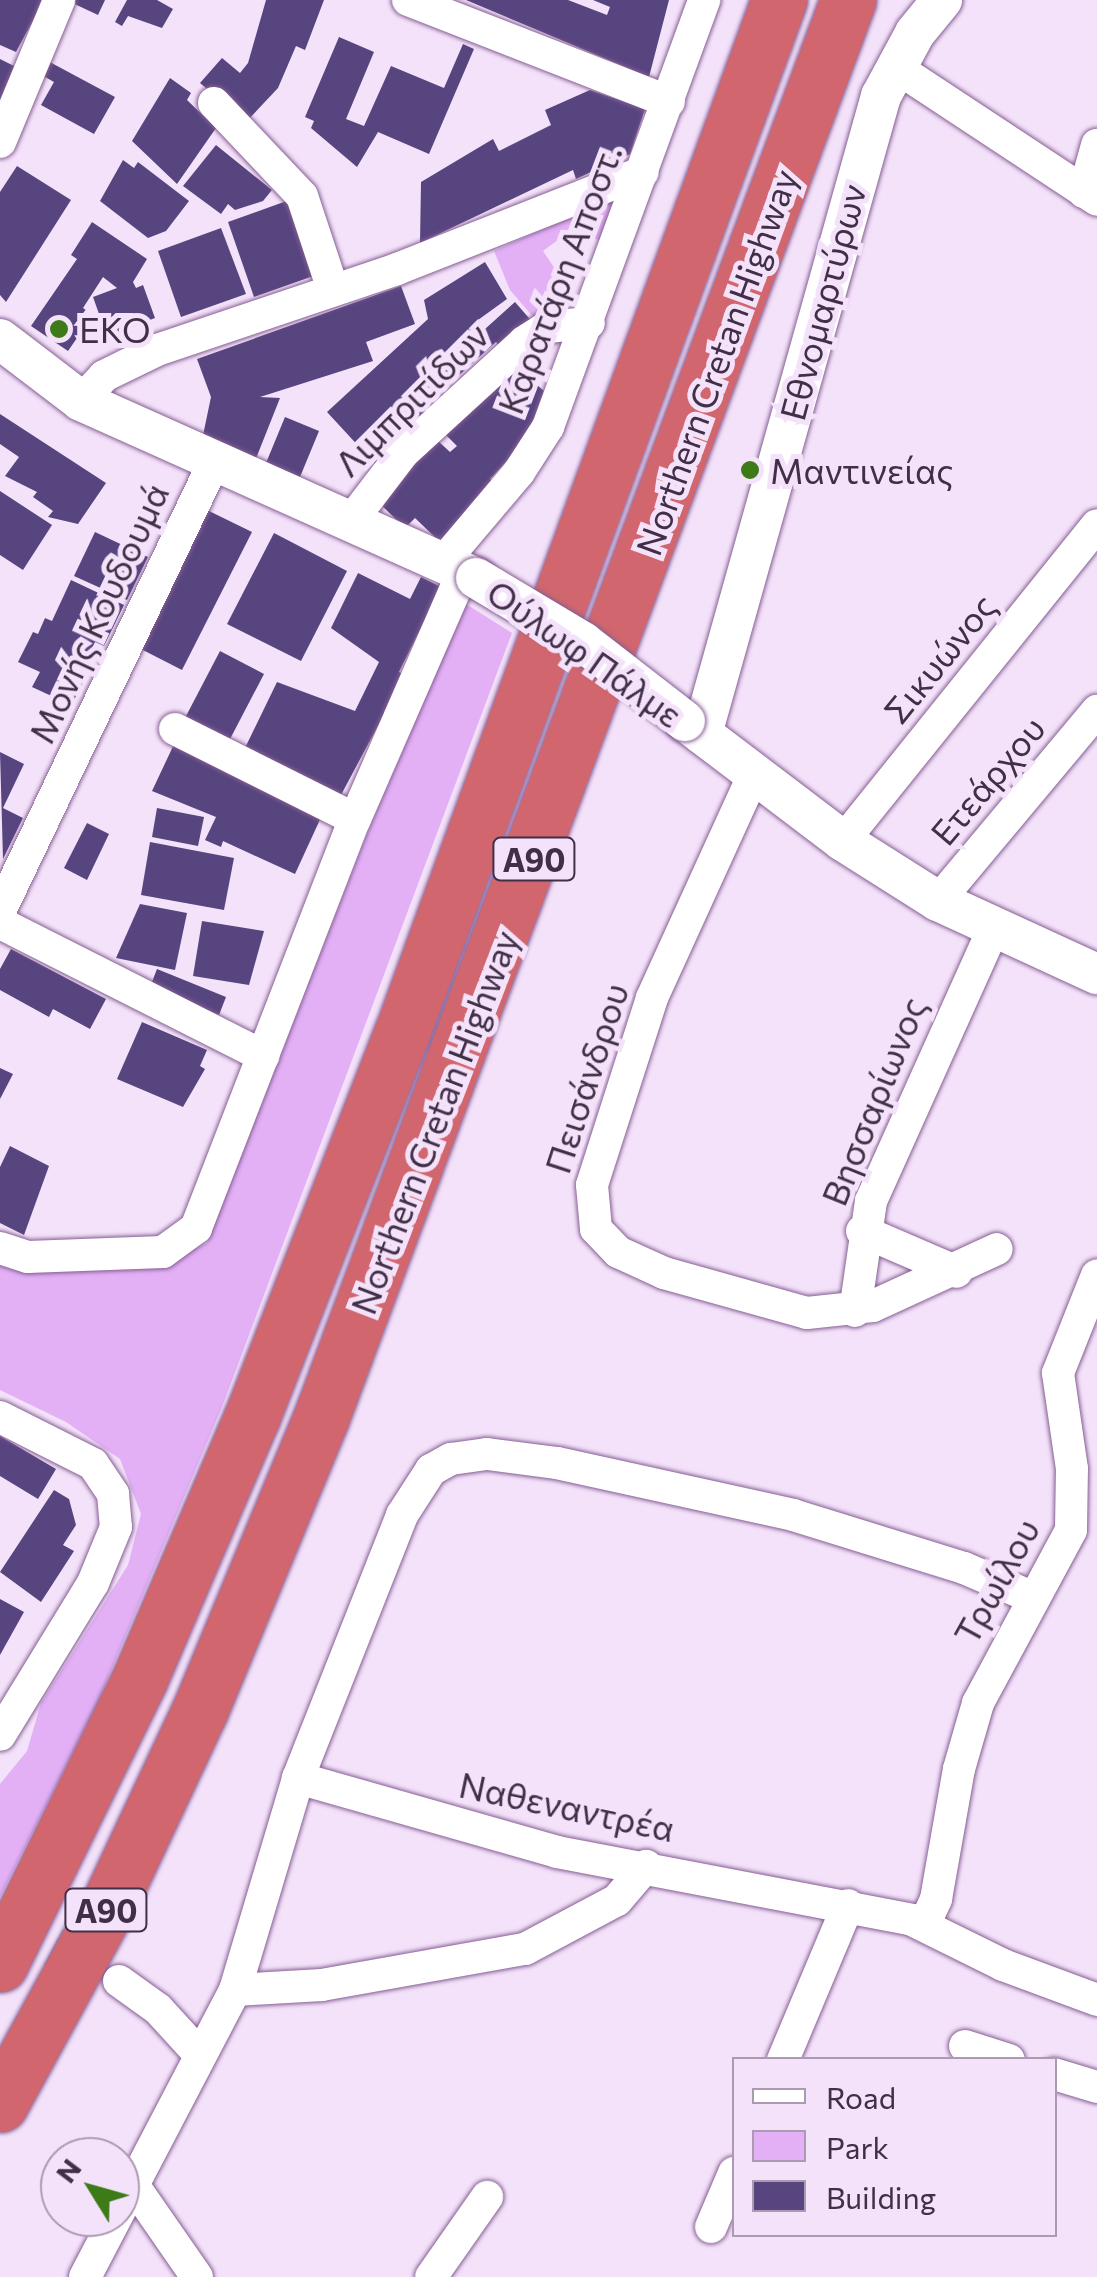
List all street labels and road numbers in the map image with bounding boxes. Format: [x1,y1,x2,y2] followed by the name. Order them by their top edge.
[488,139,630,419] street label: Καρατάρη Αποστ.
[627,163,805,561] street label: Northern Cretan Highway
[770,179,874,425] street label: Εθνομαρτύρων
[326,314,496,484] street label: Λιμπριτίδων
[20,477,176,749] street label: Μονής Κουδουμά
[480,570,690,736] street label: Ούλωφ Πάλμε
[874,585,1004,731] street label: Σικυώνος
[921,707,1053,853] street label: Ετεάρχου
[492,832,576,886] road number: Α90
[341,924,527,1320] street label: Northern Cretan Highway
[536,978,636,1178] street label: Πεισάνδρου
[812,991,934,1211] street label: Βησσαρίωνος
[945,1511,1047,1651] street label: Τρωίλου
[456,1763,678,1849] street label: Ναθεναντρέα
[64,1883,148,1937] road number: Α90

